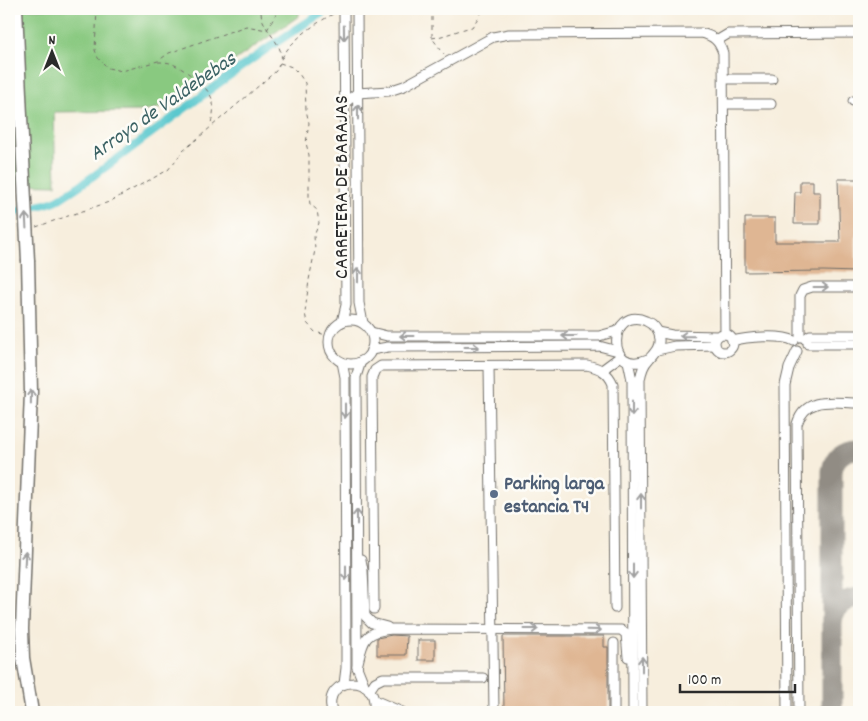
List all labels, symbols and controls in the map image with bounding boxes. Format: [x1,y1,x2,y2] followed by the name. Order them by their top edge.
[339,24,349,40] one-way arrow
[28,28,78,78] north arrow
[49,31,56,51] text: N
[84,45,244,169] water label: Arroyo de Valdebebas
[329,95,357,279] street label: CARRETERA DE BARAJAS
[353,105,362,121] one-way arrow
[21,213,30,229] one-way arrow
[353,267,363,284] one-way arrow
[813,282,829,292] one-way arrow
[399,331,415,341] one-way arrow
[561,331,578,341] one-way arrow
[679,331,696,341] one-way arrow
[464,342,480,351] one-way arrow
[26,389,36,406] one-way arrow
[627,400,637,417] one-way arrow
[340,402,350,418] one-way arrow
[504,471,605,522] place label: Parking larga estancia T4
[488,488,500,500] marker: Parking larga estancia T4
[636,493,646,510] one-way arrow
[352,509,362,525] one-way arrow
[21,552,30,568] one-way arrow
[628,563,638,579] one-way arrow
[341,564,351,581] one-way arrow
[523,625,539,634] one-way arrow
[586,625,602,634] one-way arrow
[637,656,647,672] one-way arrow
[680,661,796,693] scale bar
[688,670,721,692] text: 100 m

